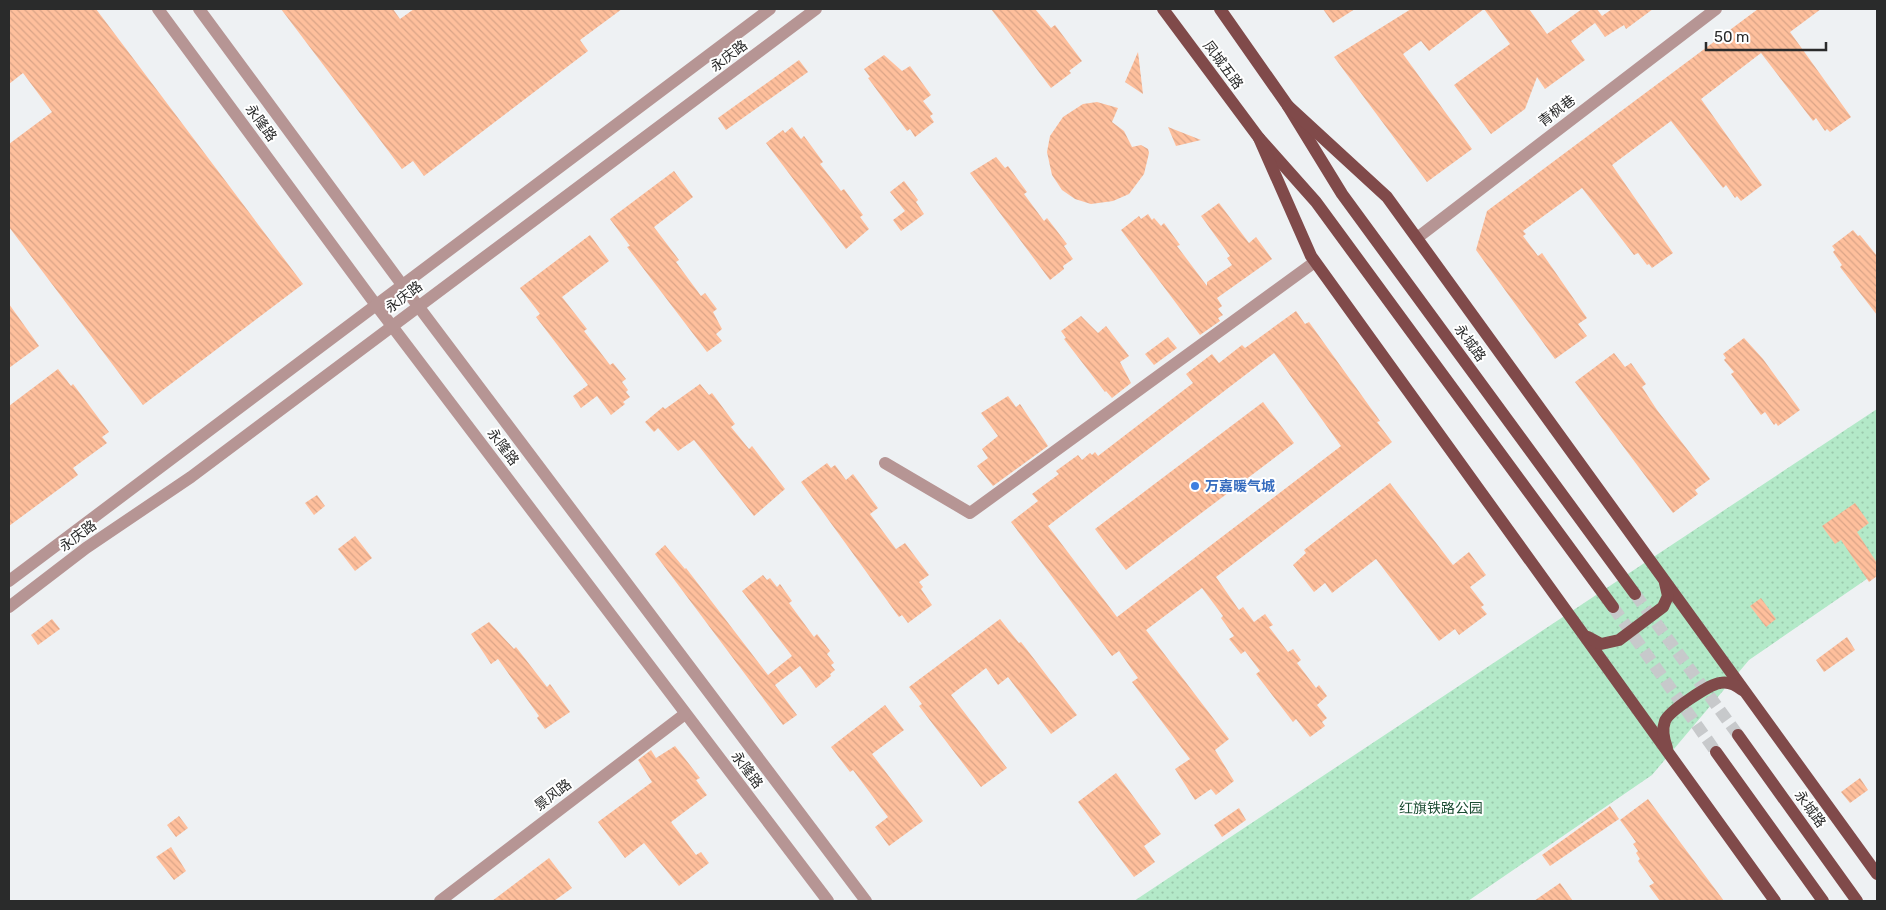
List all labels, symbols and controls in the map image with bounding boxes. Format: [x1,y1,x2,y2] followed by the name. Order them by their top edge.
[1706,20,1826,52] scale bar
[1714,28,1749,46] text: 50 m
[707,37,751,75] street label: 永庆路
[1199,38,1247,92] street label: 凤城五路
[1535,92,1579,130] street label: 青枫巷
[242,101,280,145] street label: 永隆路
[382,278,426,316] street label: 永庆路
[1451,321,1489,365] street label: 永城路
[484,425,522,469] street label: 永隆路
[1205,478,1275,495] place label: 万嘉暖气城
[1189,480,1201,492] marker: 万嘉暖气城
[56,517,100,555] street label: 永庆路
[728,748,766,792] street label: 永隆路
[531,776,575,814] street label: 景风路
[1791,787,1829,831] street label: 永城路
[1399,800,1483,817] park label: 红旗铁路公园

